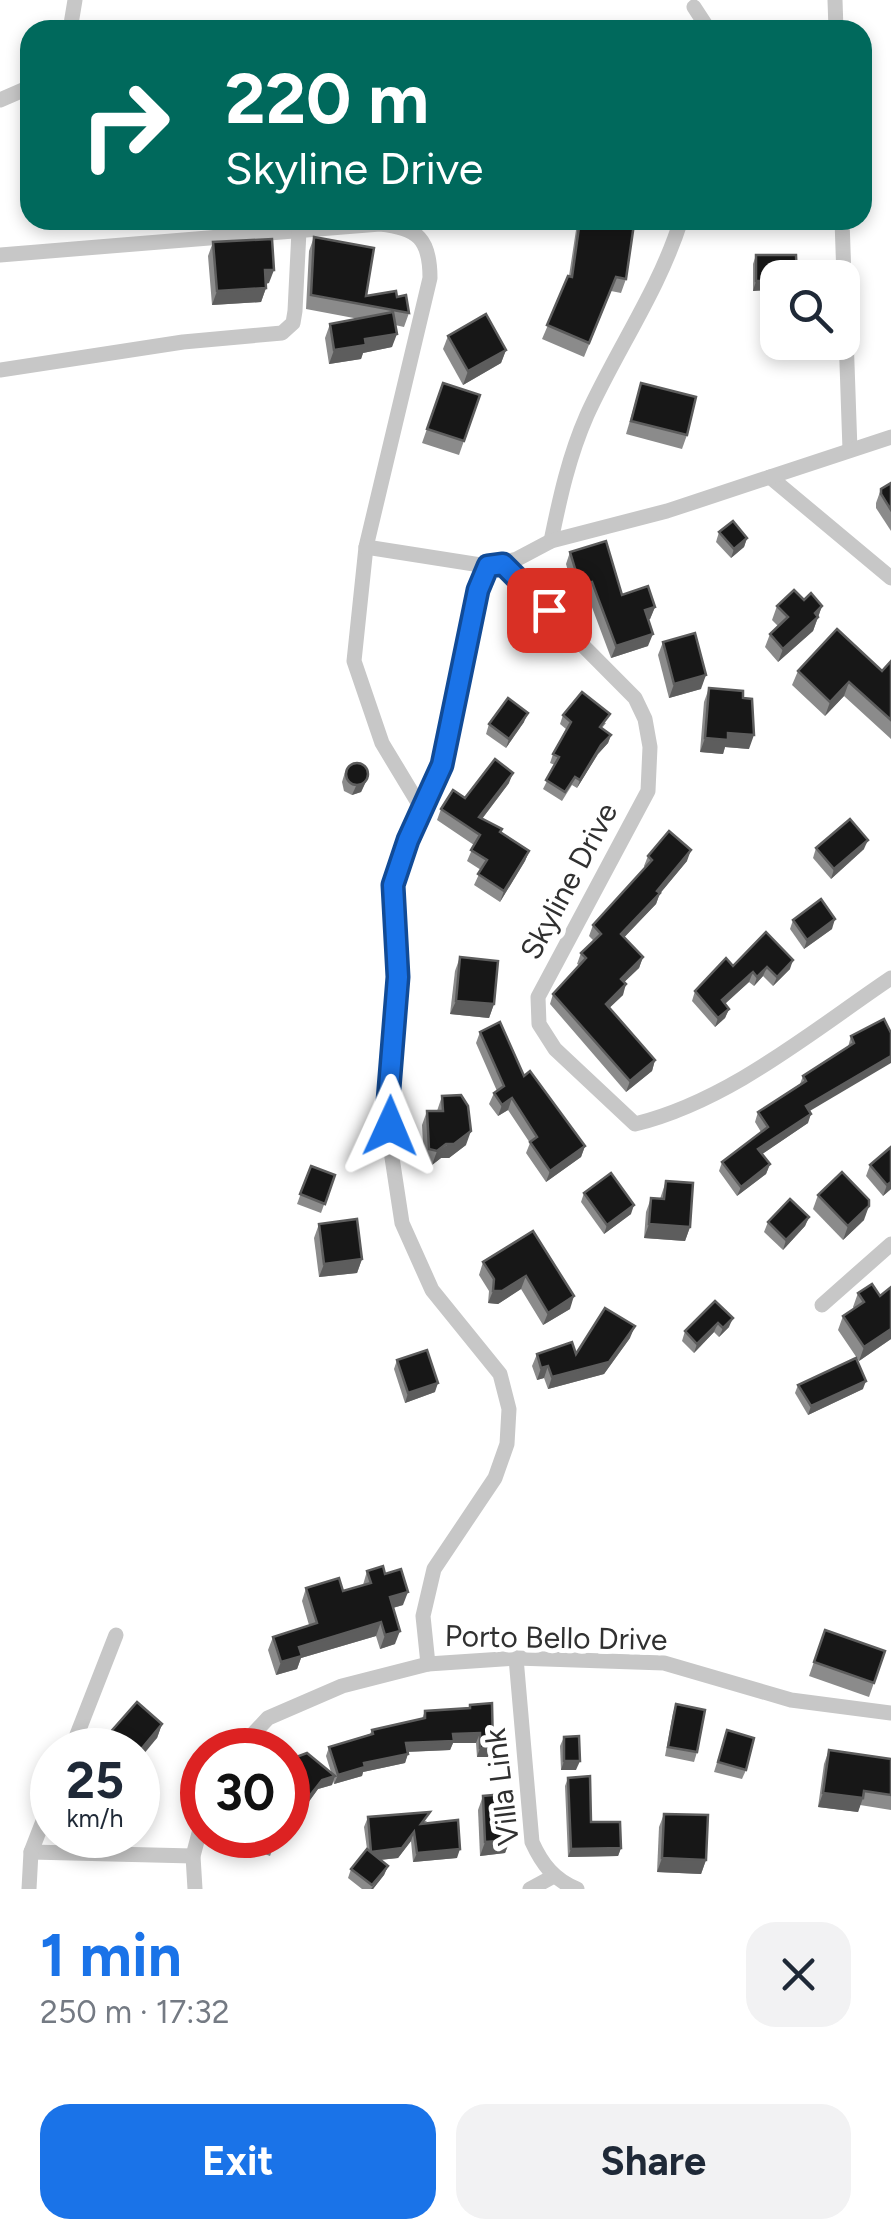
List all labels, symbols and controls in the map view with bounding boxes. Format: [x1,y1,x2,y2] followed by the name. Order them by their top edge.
[225,56,429,141] text: 220 m
[60,60,190,190] icon: right
[225,141,483,195] text: Skyline Drive
[760,260,860,360] map controls
[760,260,860,360] button: search
[507,568,592,653] pin
[522,583,577,638] icon: arrive
[512,796,625,965] street label: Skyline Drive
[338,1074,442,1178] position arrow
[444,1617,668,1658] street label: Porto Bello Drive
[476,1726,527,1848] street label: Villa Link
[180,1728,310,1858] speed limit sign: 30
[66,1750,124,1811] text: 25
[66,1803,124,1833] text: km/h
[40,1919,182,1991] text: 1 min
[746,1922,851,2027] button: close
[40,1993,230,2031] text: 250 m · 17:32
[40,2104,436,2219] button: Exit
[456,2104,851,2219] button: Share

